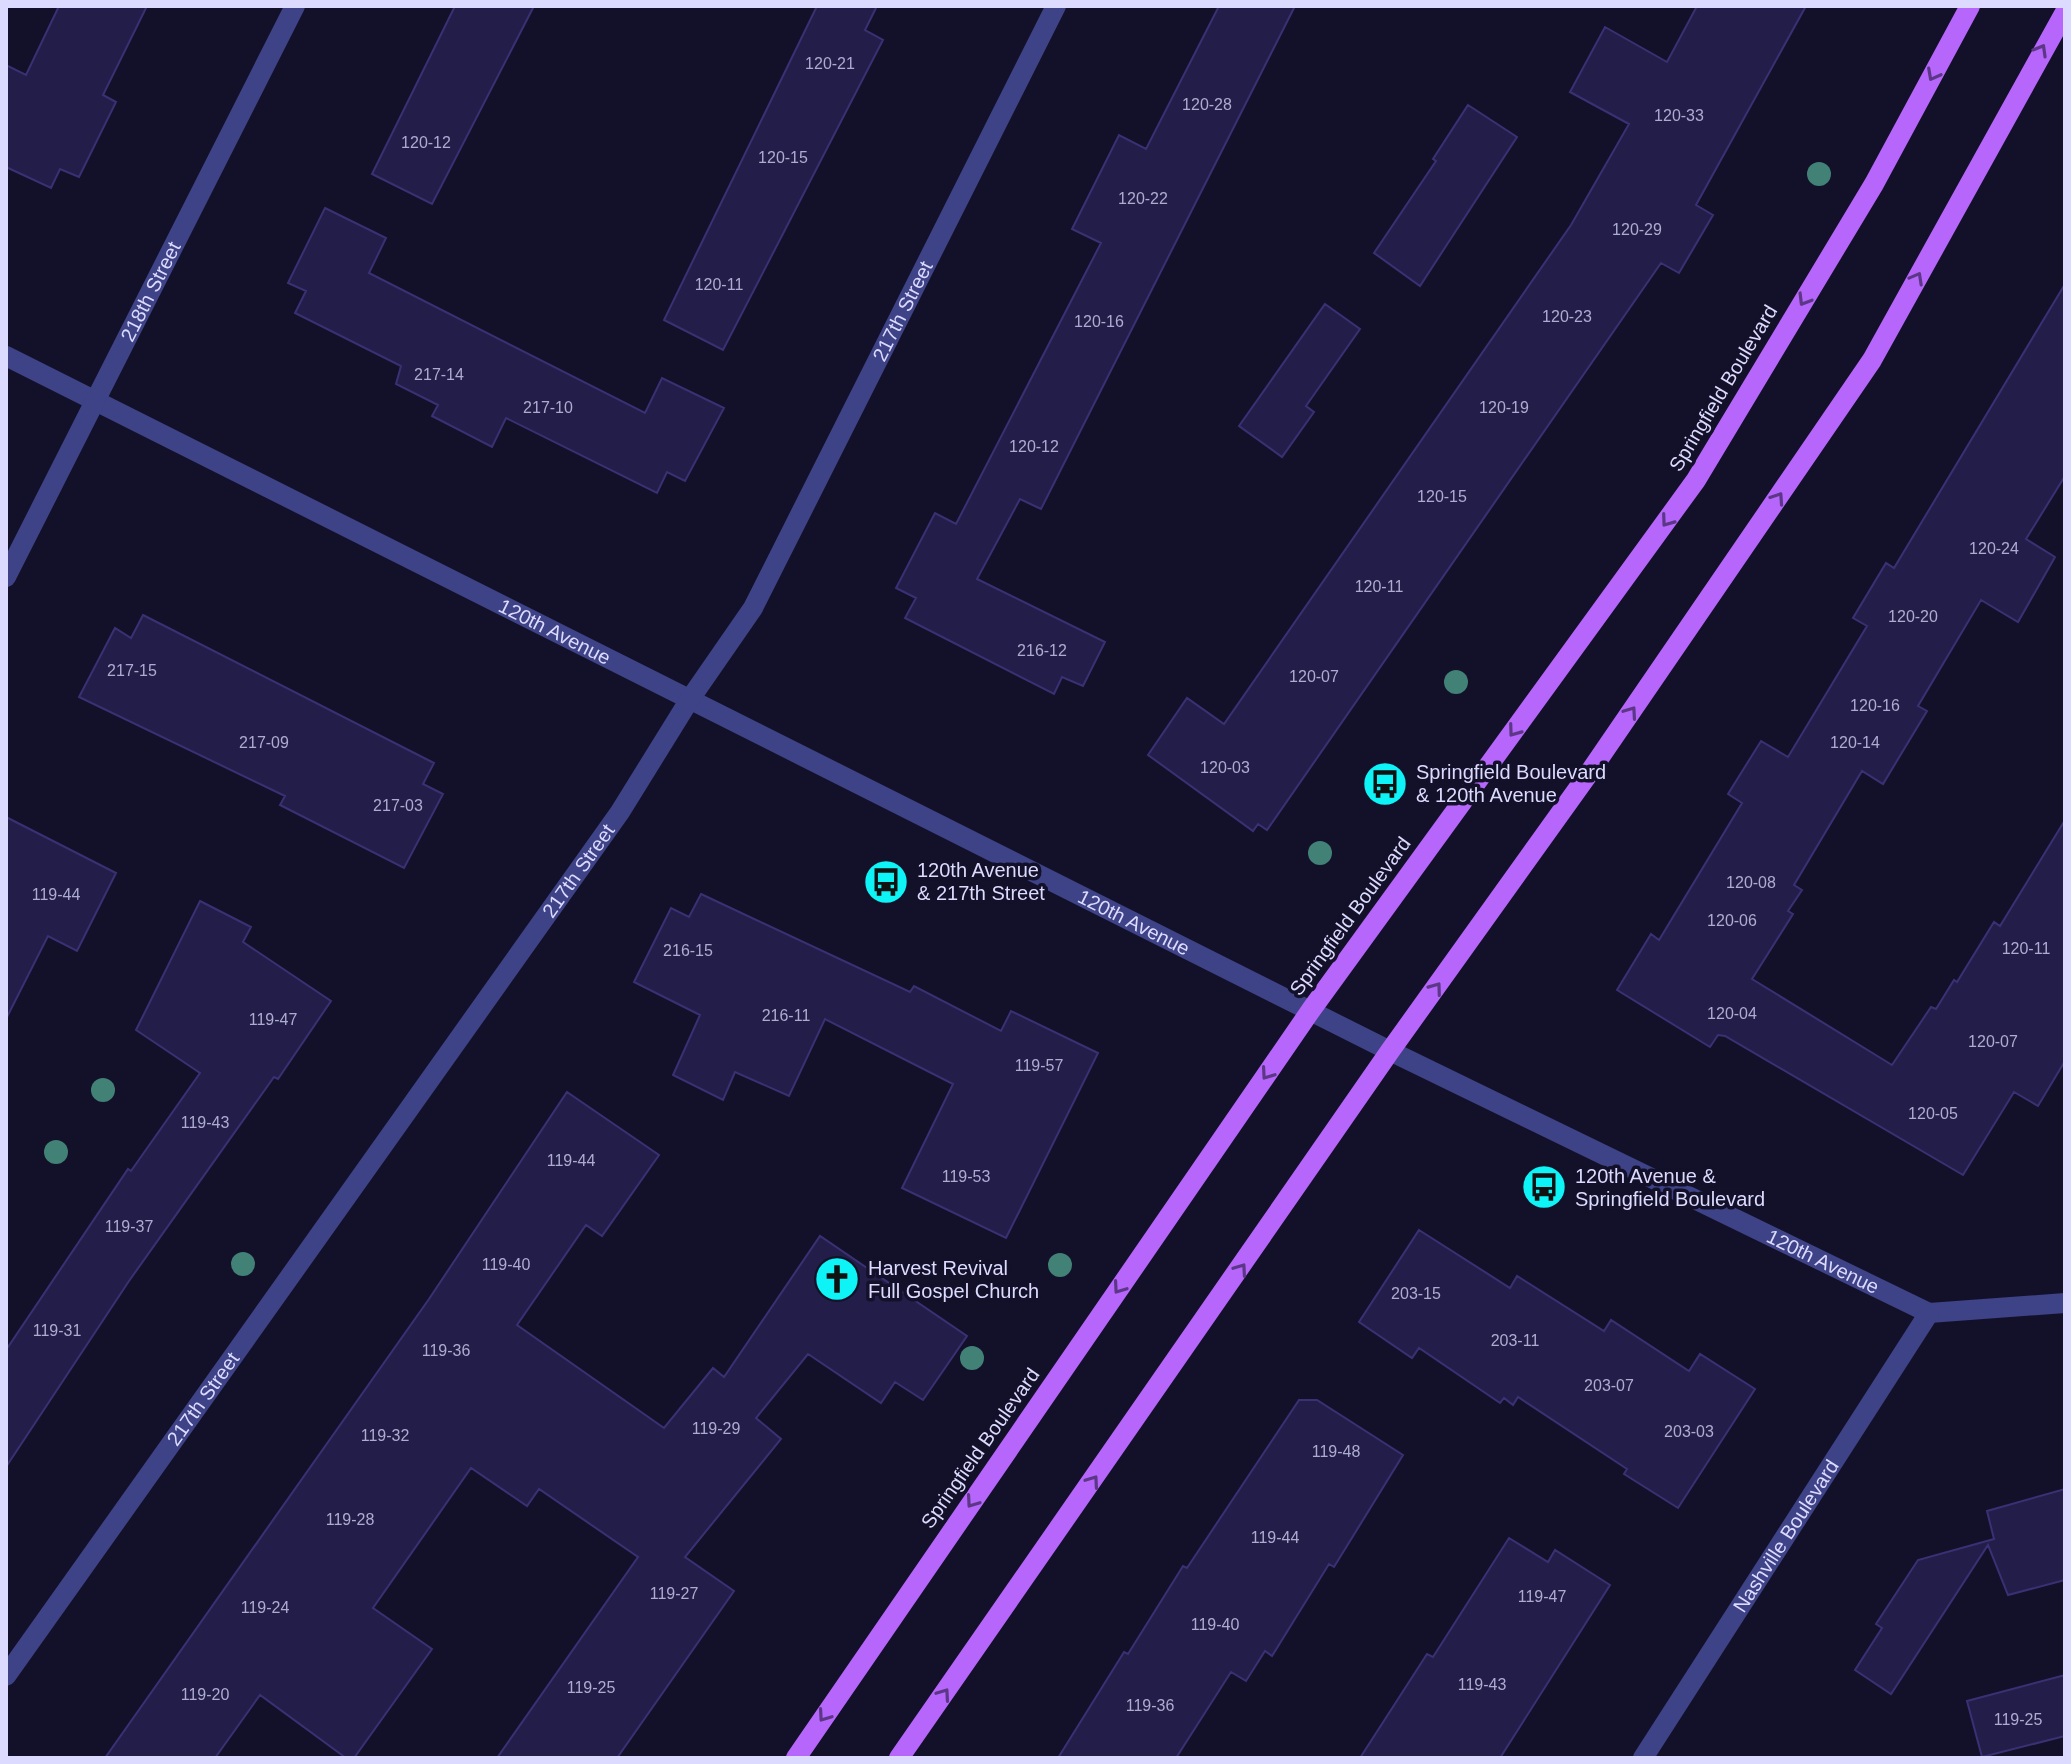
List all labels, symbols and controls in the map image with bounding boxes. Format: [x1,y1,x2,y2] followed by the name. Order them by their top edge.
[2031,44,2047,59] one-way arrow
[805,55,855,72] house number: 120-21
[1927,66,1943,80] one-way arrow
[1182,96,1232,113] house number: 120-28
[1654,107,1704,124] house number: 120-33
[401,134,451,151] house number: 120-12
[758,149,808,166] house number: 120-15
[1118,190,1168,207] house number: 120-22
[1612,221,1662,238] house number: 120-29
[116,237,185,345] street label: 218th Street
[868,257,937,365] street label: 217th Street
[1907,272,1922,287] one-way arrow
[695,276,743,293] house number: 120-11
[1798,291,1814,306] one-way arrow
[1665,301,1781,475] street label: Springfield Boulevard
[1542,308,1592,325] house number: 120-23
[1074,313,1124,330] house number: 120-16
[414,366,464,383] house number: 217-14
[523,399,573,416] house number: 217-10
[1479,399,1529,416] house number: 120-19
[1009,438,1059,455] house number: 120-12
[1417,488,1467,505] house number: 120-15
[1768,492,1783,507] one-way arrow
[1662,512,1677,527] one-way arrow
[1969,540,2019,557] house number: 120-24
[1355,578,1403,595] house number: 120-11
[495,594,614,669] street label: 120th Avenue
[1888,608,1938,625] house number: 120-20
[1017,642,1067,659] house number: 216-12
[107,662,157,679] house number: 217-15
[1289,668,1339,685] house number: 120-07
[1850,697,1900,714] house number: 120-16
[1621,707,1636,721] one-way arrow
[1509,722,1524,737] one-way arrow
[239,734,289,751] house number: 217-09
[1830,734,1880,751] house number: 120-14
[1200,759,1250,776] house number: 120-03
[1361,760,1409,808] bus stop icon: Springfield Boulevard & 120th Avenue
[1416,761,1606,806] place label: Springfield Boulevard & 120th Avenue
[373,797,423,814] house number: 217-03
[538,819,619,921] street label: 217th Street
[1285,833,1415,999] street label: Springfield Boulevard
[862,858,910,906] bus stop icon: 120th Avenue & 217th Street
[917,859,1045,904] place label: 120th Avenue & 217th Street
[1726,874,1776,891] house number: 120-08
[1074,885,1193,960] street label: 120th Avenue
[32,886,80,903] house number: 119-44
[1707,912,1757,929] house number: 120-06
[2002,940,2050,957] house number: 120-11
[663,942,713,959] house number: 216-15
[1426,982,1441,997] one-way arrow
[1707,1005,1757,1022] house number: 120-04
[762,1007,810,1024] house number: 216-11
[249,1011,297,1028] house number: 119-47
[1968,1033,2018,1050] house number: 120-07
[1015,1057,1063,1074] house number: 119-57
[1262,1066,1277,1080] one-way arrow
[1908,1105,1958,1122] house number: 120-05
[181,1114,229,1131] house number: 119-43
[547,1152,595,1169] house number: 119-44
[1520,1163,1568,1211] bus stop icon: 120th Avenue & Springfield Boulevard
[1575,1165,1765,1210] place label: 120th Avenue & Springfield Boulevard
[942,1168,990,1185] house number: 119-53
[105,1218,153,1235] house number: 119-37
[1763,1225,1883,1298] street label: 120th Avenue
[813,1255,861,1303] church icon: Harvest Revival Full Gospel Church
[482,1256,530,1273] house number: 119-40
[868,1257,1039,1302] place label: Harvest Revival Full Gospel Church
[1231,1263,1246,1277] one-way arrow
[1114,1280,1129,1294] one-way arrow
[1391,1285,1441,1302] house number: 203-15
[33,1322,81,1339] house number: 119-31
[1491,1332,1539,1349] house number: 203-11
[422,1342,470,1359] house number: 119-36
[162,1348,244,1450] street label: 217th Street
[916,1364,1044,1532] street label: Springfield Boulevard
[1584,1377,1634,1394] house number: 203-07
[692,1420,740,1437] house number: 119-29
[1664,1423,1714,1440] house number: 203-03
[361,1427,409,1444] house number: 119-32
[1312,1443,1360,1460] house number: 119-48
[1729,1456,1843,1616] street label: Nashville Boulevard
[1083,1476,1098,1490] one-way arrow
[967,1494,982,1508] one-way arrow
[326,1511,374,1528] house number: 119-28
[1251,1529,1299,1546] house number: 119-44
[650,1585,698,1602] house number: 119-27
[1518,1588,1566,1605] house number: 119-47
[241,1599,289,1616] house number: 119-24
[1191,1616,1239,1633] house number: 119-40
[1458,1676,1506,1693] house number: 119-43
[567,1679,615,1696] house number: 119-25
[181,1686,229,1703] house number: 119-20
[934,1689,949,1703] one-way arrow
[1126,1697,1174,1714] house number: 119-36
[819,1708,834,1722] one-way arrow
[1994,1711,2042,1728] house number: 119-25

